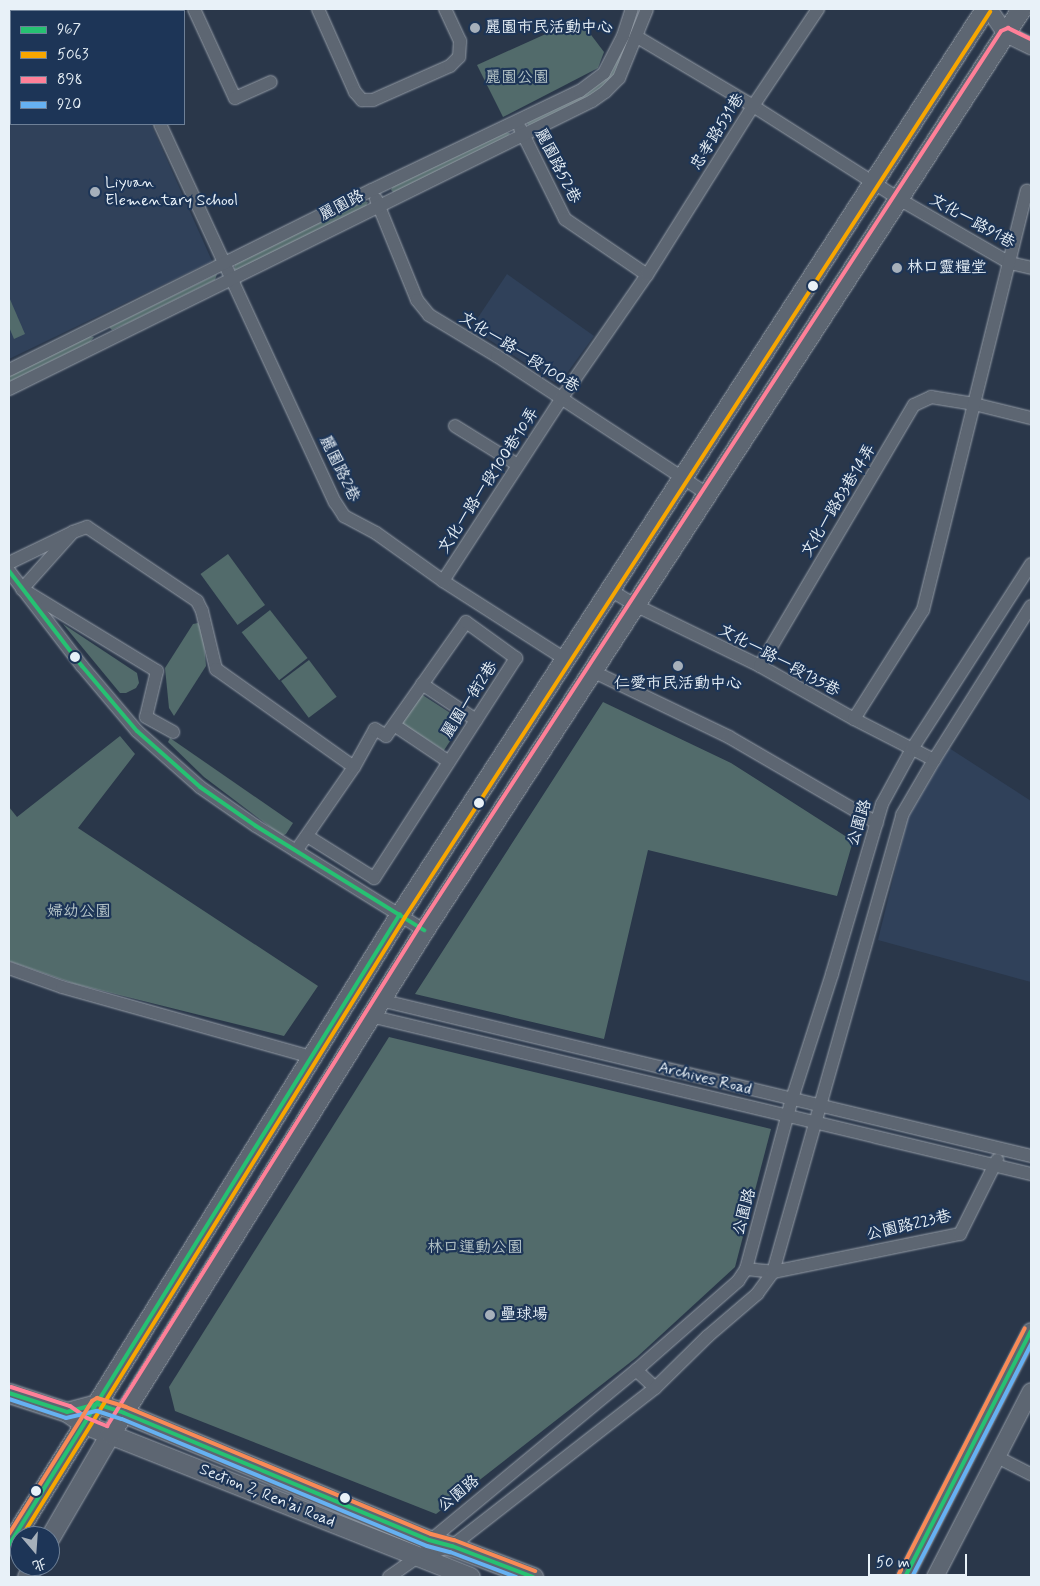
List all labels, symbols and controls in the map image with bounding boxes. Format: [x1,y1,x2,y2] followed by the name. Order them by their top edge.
[10,10,185,125] legend
[485,18,613,38] place label: 麗園市民活動中心
[57,20,81,40] text: 967
[469,22,481,34] marker: 麗園市民活動中心
[57,45,88,65] text: 5063
[485,68,549,88] park label: 麗園公園
[57,70,83,90] text: 898
[687,90,749,174] street label: 忠孝路531巷
[57,95,81,115] text: 920
[530,125,584,207] street label: 麗園路52巷
[105,173,238,211] place label: Liyuan Elementary School
[89,186,101,198] marker: Liyuan Elementary School
[316,187,368,225] street label: 麗園路
[926,191,1018,253] street label: 文化一路91巷
[907,258,987,278] place label: 林口靈糧堂
[891,262,903,274] marker: 林口靈糧堂
[808,281,818,291] unlabelled marker
[455,308,583,398] street label: 文化一路一段100巷
[435,404,543,558] street label: 文化一路一段100巷10弄
[315,433,363,505] street label: 麗園路2巷
[798,441,880,561] street label: 文化一路83巷14弄
[715,621,843,701] street label: 文化一路一段135巷
[70,652,80,662] unlabelled marker
[438,658,502,742] street label: 麗園一街2巷
[672,660,684,672] marker: 仁愛市民活動中心
[614,674,742,694] place label: 仁愛市民活動中心
[844,797,876,849] street label: 公園路
[474,798,484,808] unlabelled marker
[47,902,111,922] park label: 婦幼公園
[657,1058,753,1100] street label: Archives Road
[730,1186,760,1238] street label: 公園路
[865,1207,953,1245] street label: 公園路223巷
[427,1238,523,1258] park label: 林口運動公園
[500,1305,548,1325] place label: 壘球場
[484,1309,496,1321] marker: 壘球場
[196,1460,338,1532] street label: Section 2, Ren'ai Road
[434,1471,484,1517] street label: 公園路
[31,1486,41,1496] unlabelled marker
[340,1493,350,1503] unlabelled marker
[10,1526,60,1576] north arrow
[870,1544,969,1576] scale bar
[876,1553,910,1573] text: 50 m
[30,1554,49,1575] text: 北

